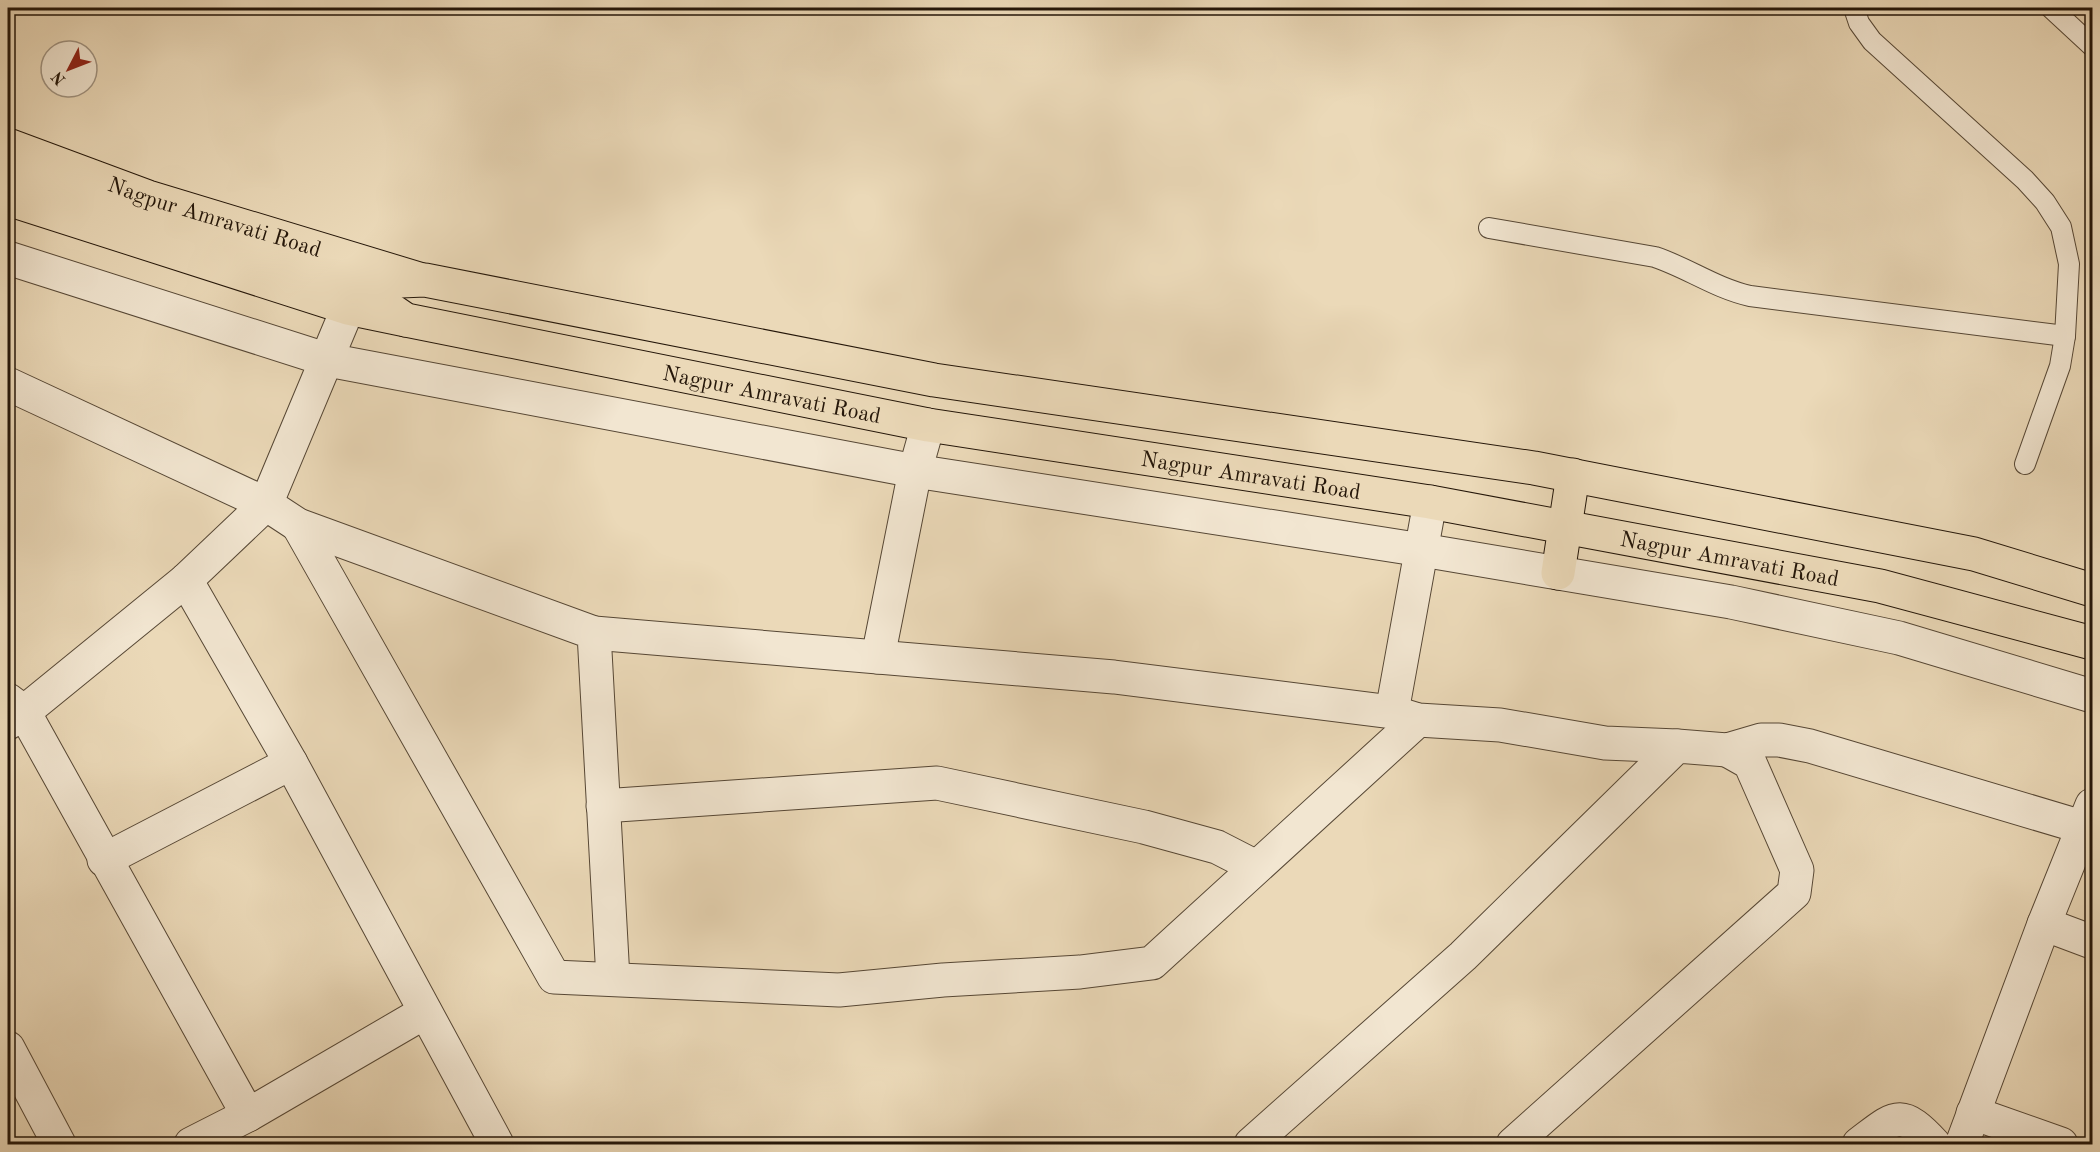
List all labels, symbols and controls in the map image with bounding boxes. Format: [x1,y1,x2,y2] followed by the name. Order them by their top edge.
[39,39,99,99] north arrow
[49,67,69,88] text: N
[105,174,324,262] street label: Nagpur Amravati Road
[660,363,883,428] street label: Nagpur Amravati Road
[1139,449,1362,504] street label: Nagpur Amravati Road
[1618,529,1841,591] street label: Nagpur Amravati Road

